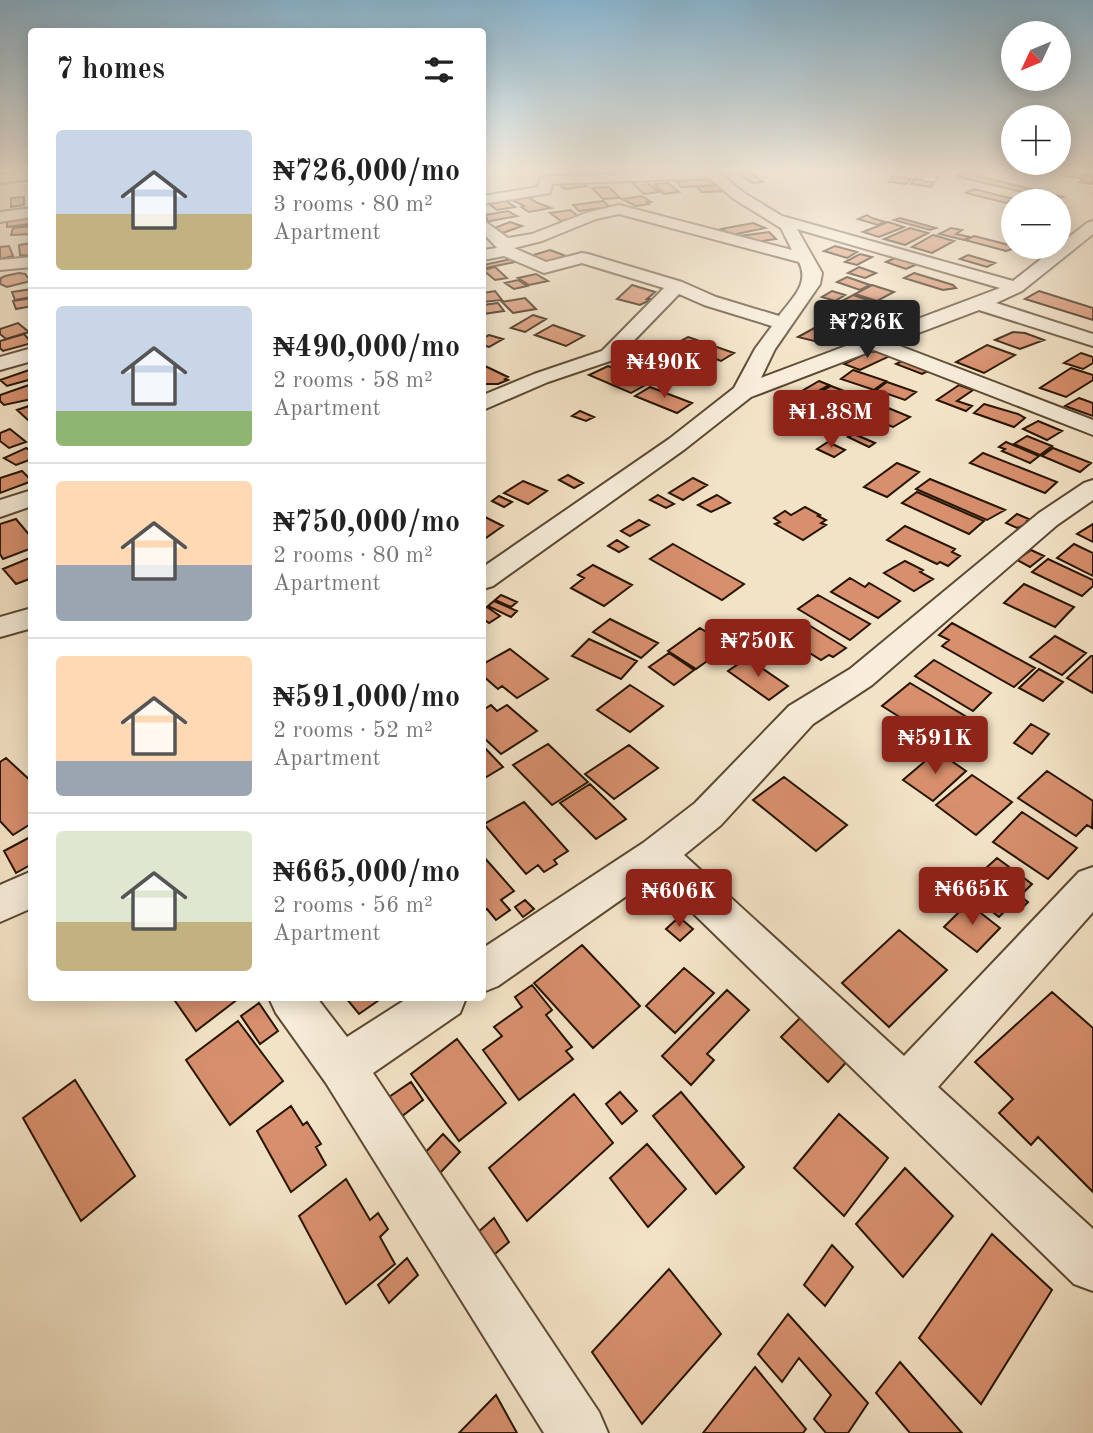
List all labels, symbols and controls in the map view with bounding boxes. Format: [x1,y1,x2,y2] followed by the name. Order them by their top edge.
[1001,21,1071,91] north arrow
[1001,21,1071,259] map controls
[420,51,458,89] icon: filters
[56,55,165,85] text: 7 homes
[1001,105,1071,175] button: +
[273,157,460,187] text: ₦726,000/mo
[112,158,196,242] icon: home
[1001,189,1071,259] button: −
[273,193,433,216] text: 3 rooms · 80 m²
[273,221,381,244] text: Apartment
[818,300,916,360] pin: ₦726K
[830,311,904,334] text: ₦726K
[273,333,460,363] text: ₦490,000/mo
[112,334,196,418] icon: home
[615,340,713,400] pin: ₦490K
[627,351,701,374] text: ₦490K
[273,369,433,392] text: 2 rooms · 58 m²
[774,391,888,450] pin: ₦1.38M
[273,397,381,420] text: Apartment
[789,401,873,424] text: ₦1.38M
[273,508,460,538] text: ₦750,000/mo
[112,509,196,593] icon: home
[273,544,433,567] text: 2 rooms · 80 m²
[273,572,381,595] text: Apartment
[709,620,807,679] pin: ₦750K
[721,630,795,653] text: ₦750K
[273,683,460,713] text: ₦591,000/mo
[112,684,196,768] icon: home
[886,716,984,776] pin: ₦591K
[273,719,433,742] text: 2 rooms · 52 m²
[898,727,972,750] text: ₦591K
[273,747,381,770] text: Apartment
[273,858,460,888] text: ₦665,000/mo
[112,859,196,943] icon: home
[923,867,1021,927] pin: ₦665K
[630,870,728,929] pin: ₦606K
[935,878,1009,901] text: ₦665K
[642,880,716,903] text: ₦606K
[273,894,433,917] text: 2 rooms · 56 m²
[273,922,381,945] text: Apartment

